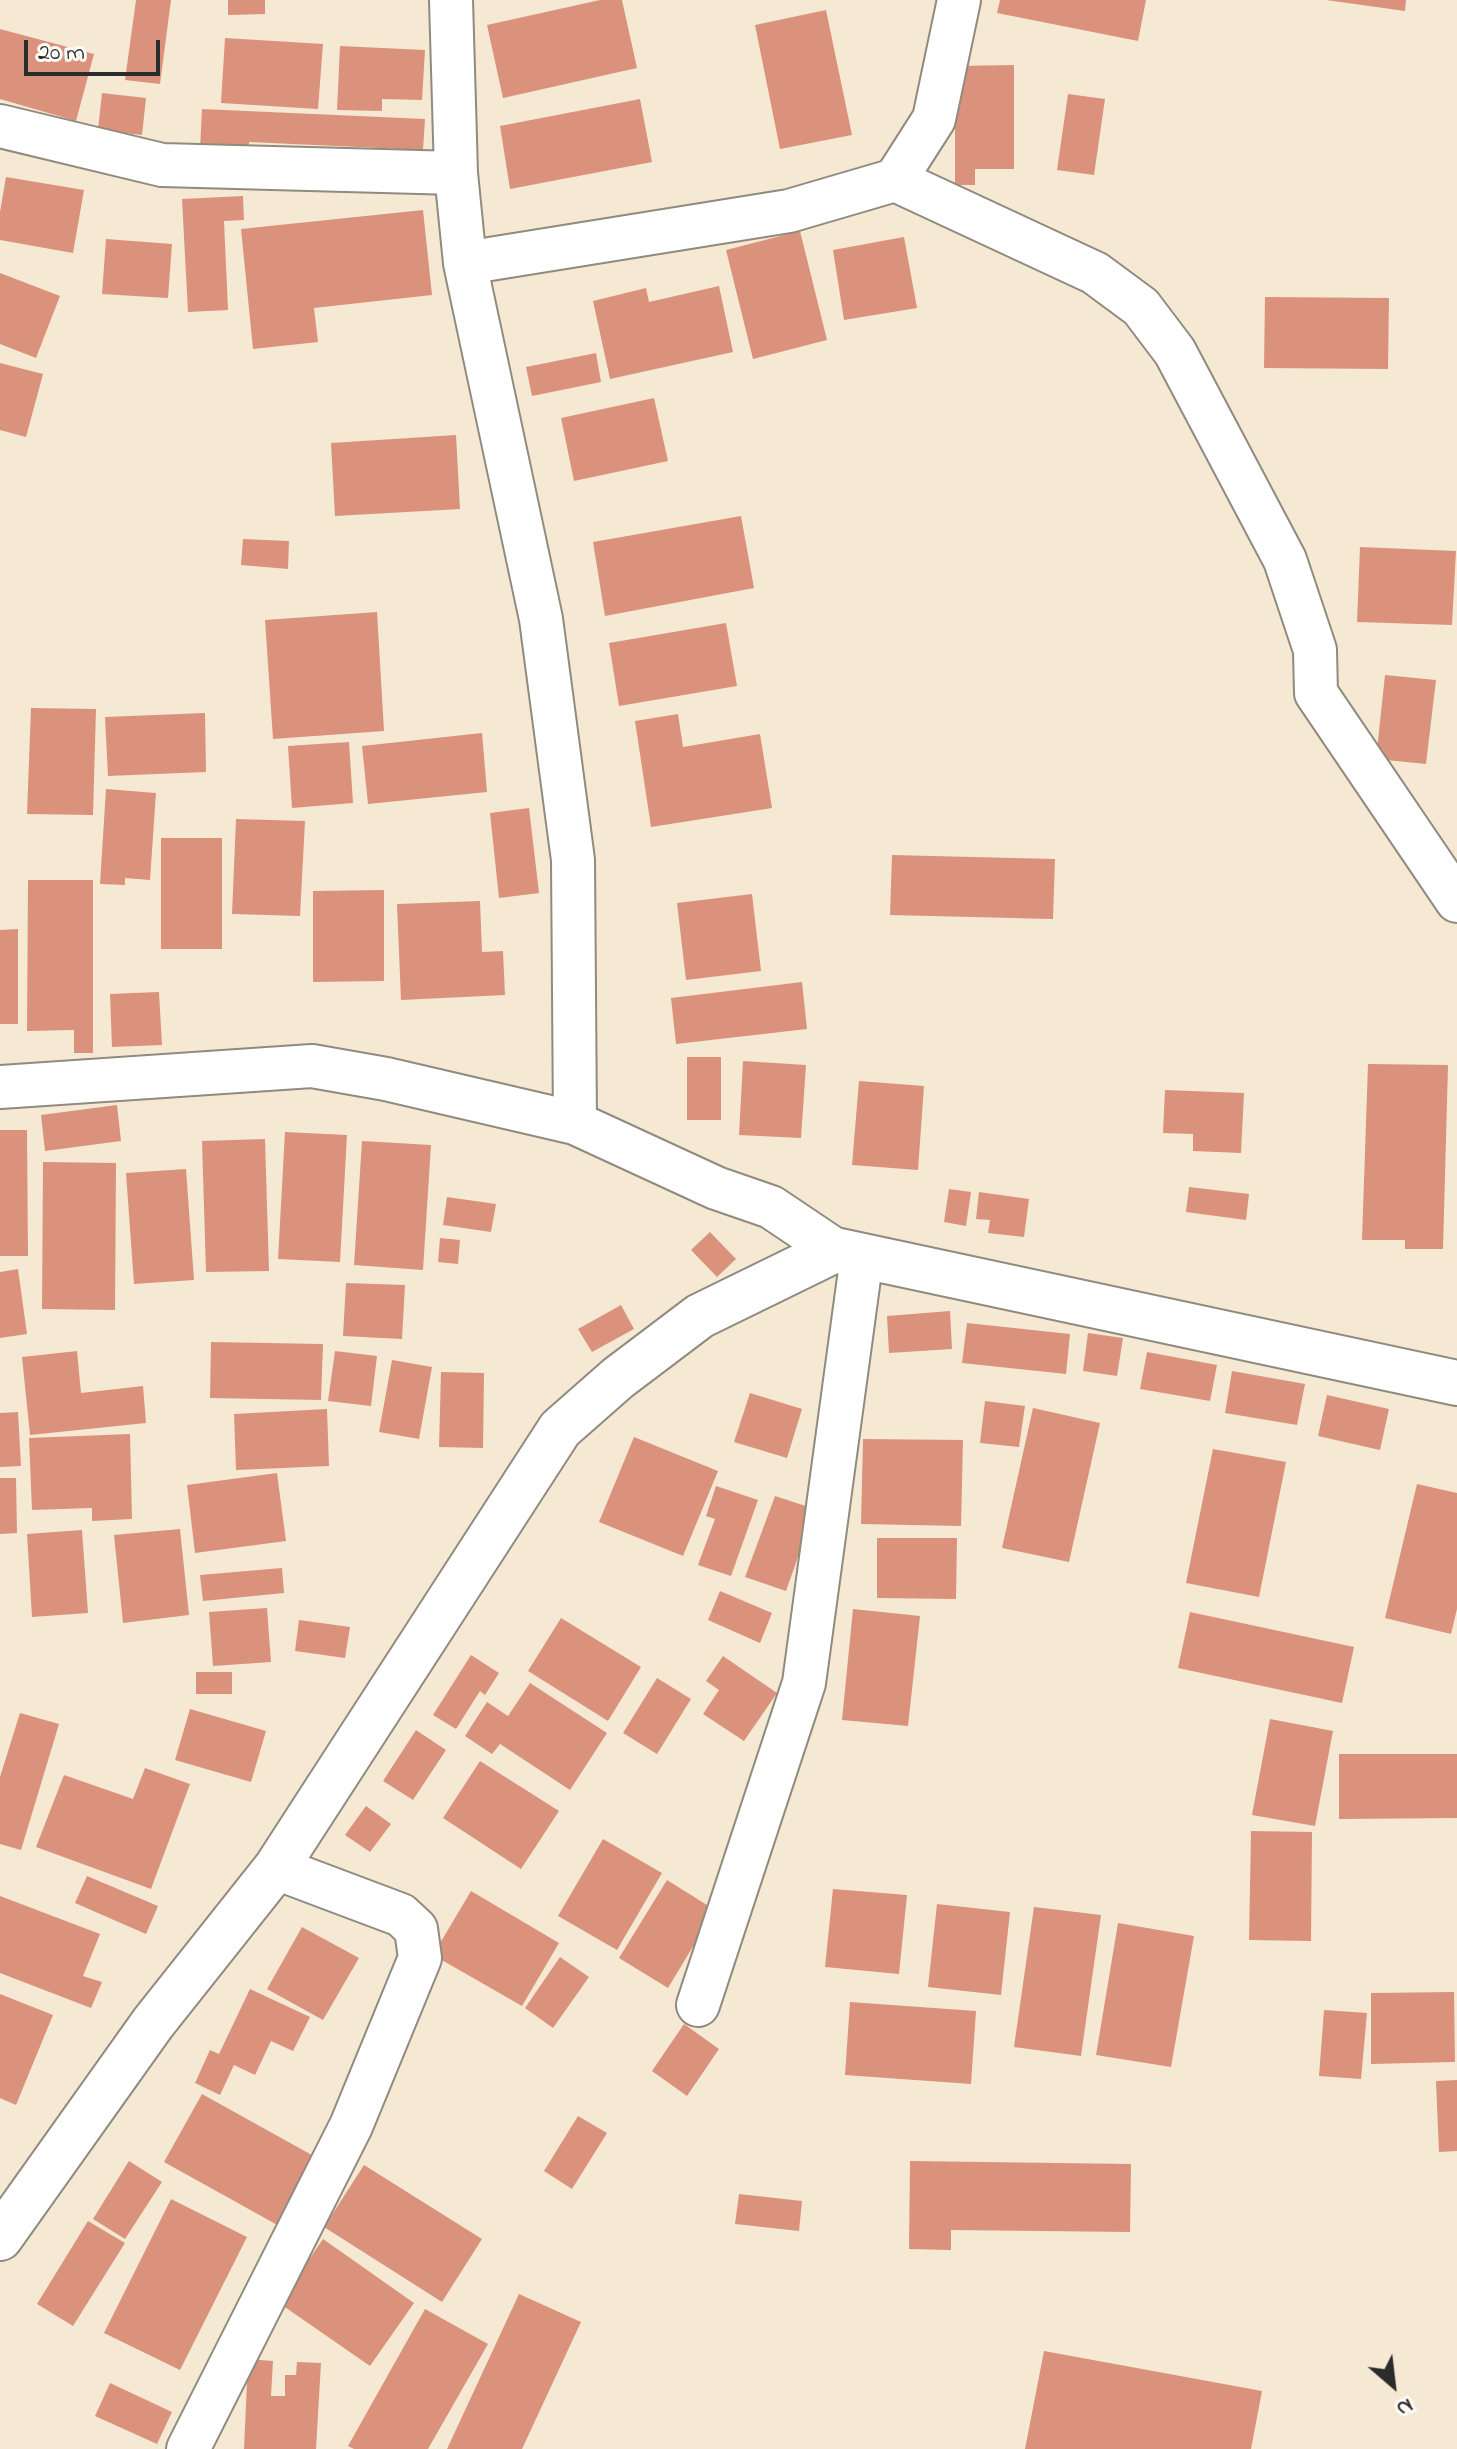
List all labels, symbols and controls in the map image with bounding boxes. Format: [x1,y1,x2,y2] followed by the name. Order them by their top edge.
[28,24,164,74] scale bar
[38,36,85,71] text: 20 m
[1353,2345,1433,2425] north arrow
[1390,2389,1418,2424] text: N

